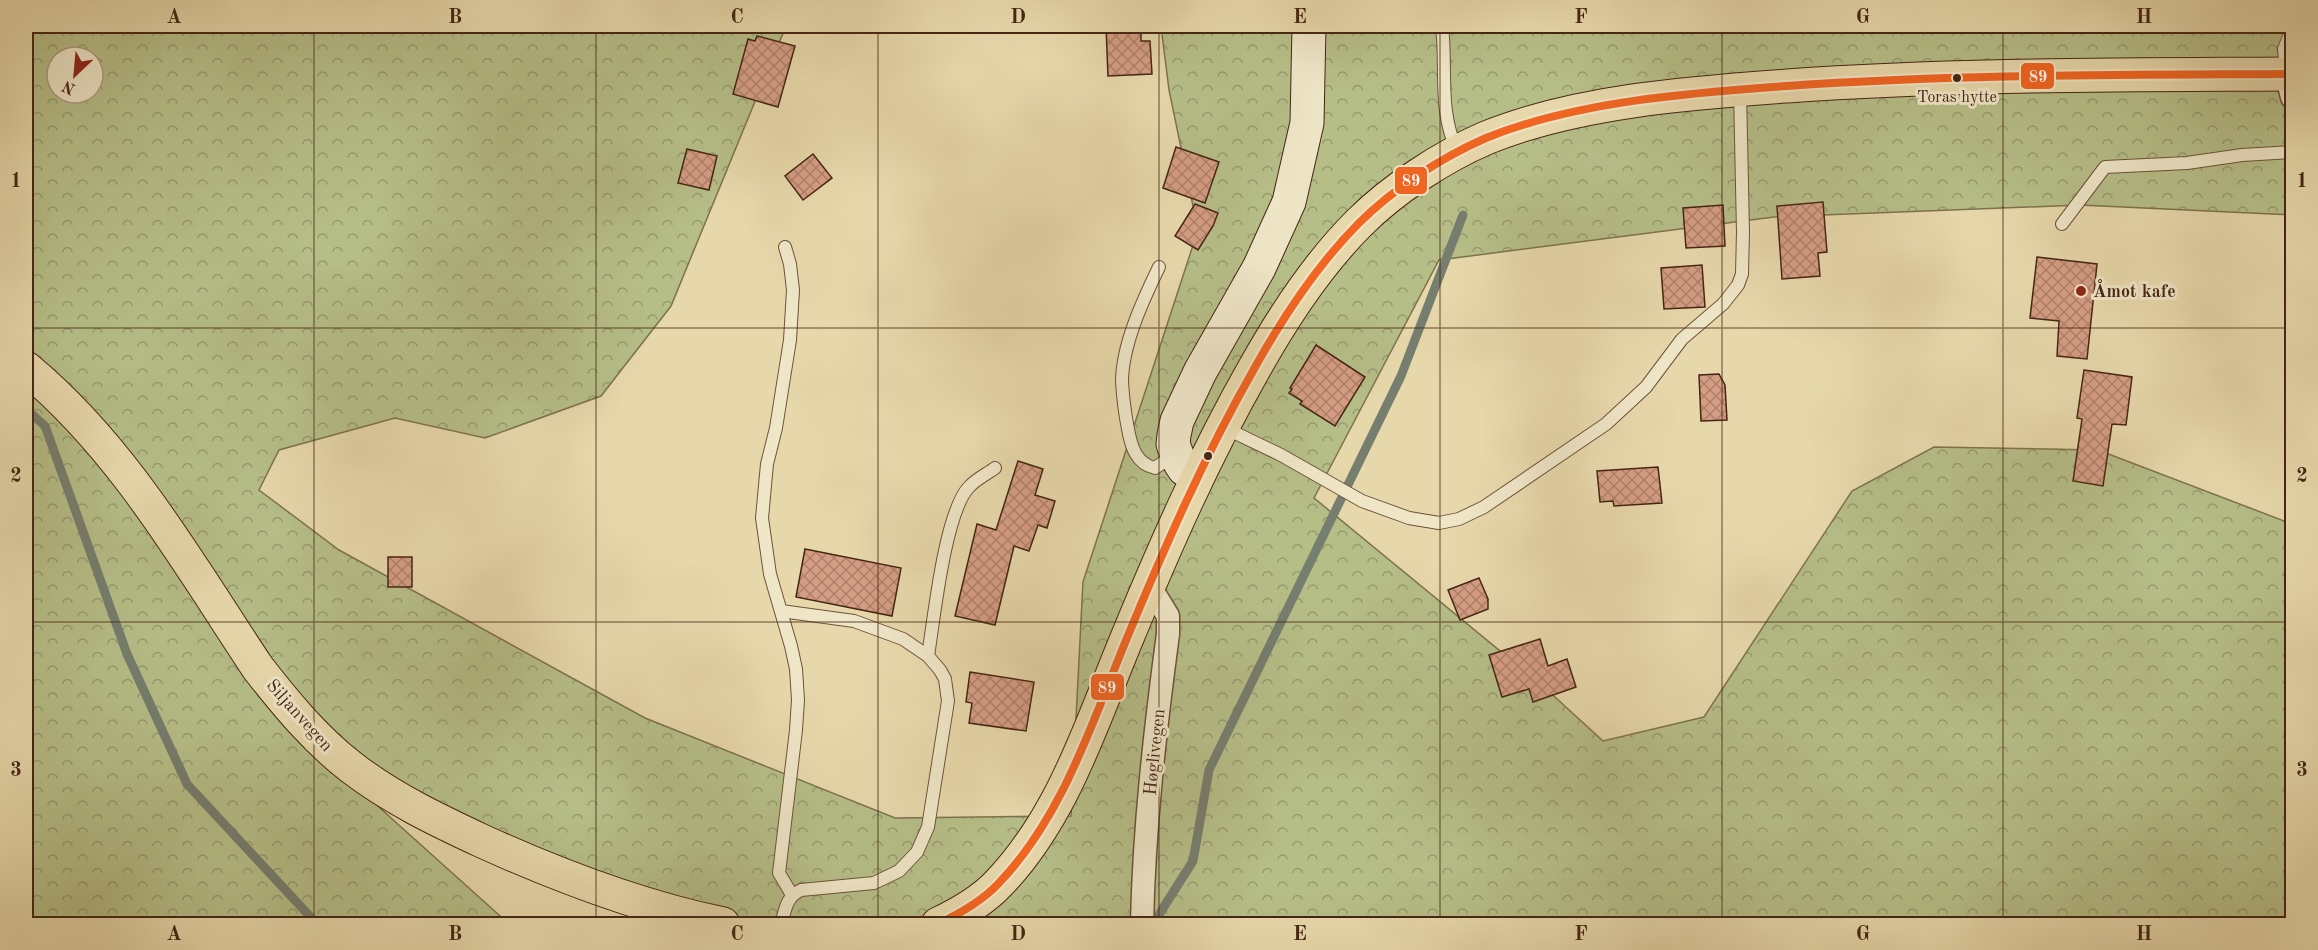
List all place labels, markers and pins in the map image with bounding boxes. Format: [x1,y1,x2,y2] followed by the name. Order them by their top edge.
[1951,72,1963,84] marker: Toras hytte
[1917,90,1997,106] place label: Toras hytte
[2093,279,2176,301] place label: Åmot kafe
[2074,284,2088,298] marker: Åmot kafe
[1202,450,1214,462] unlabelled marker

